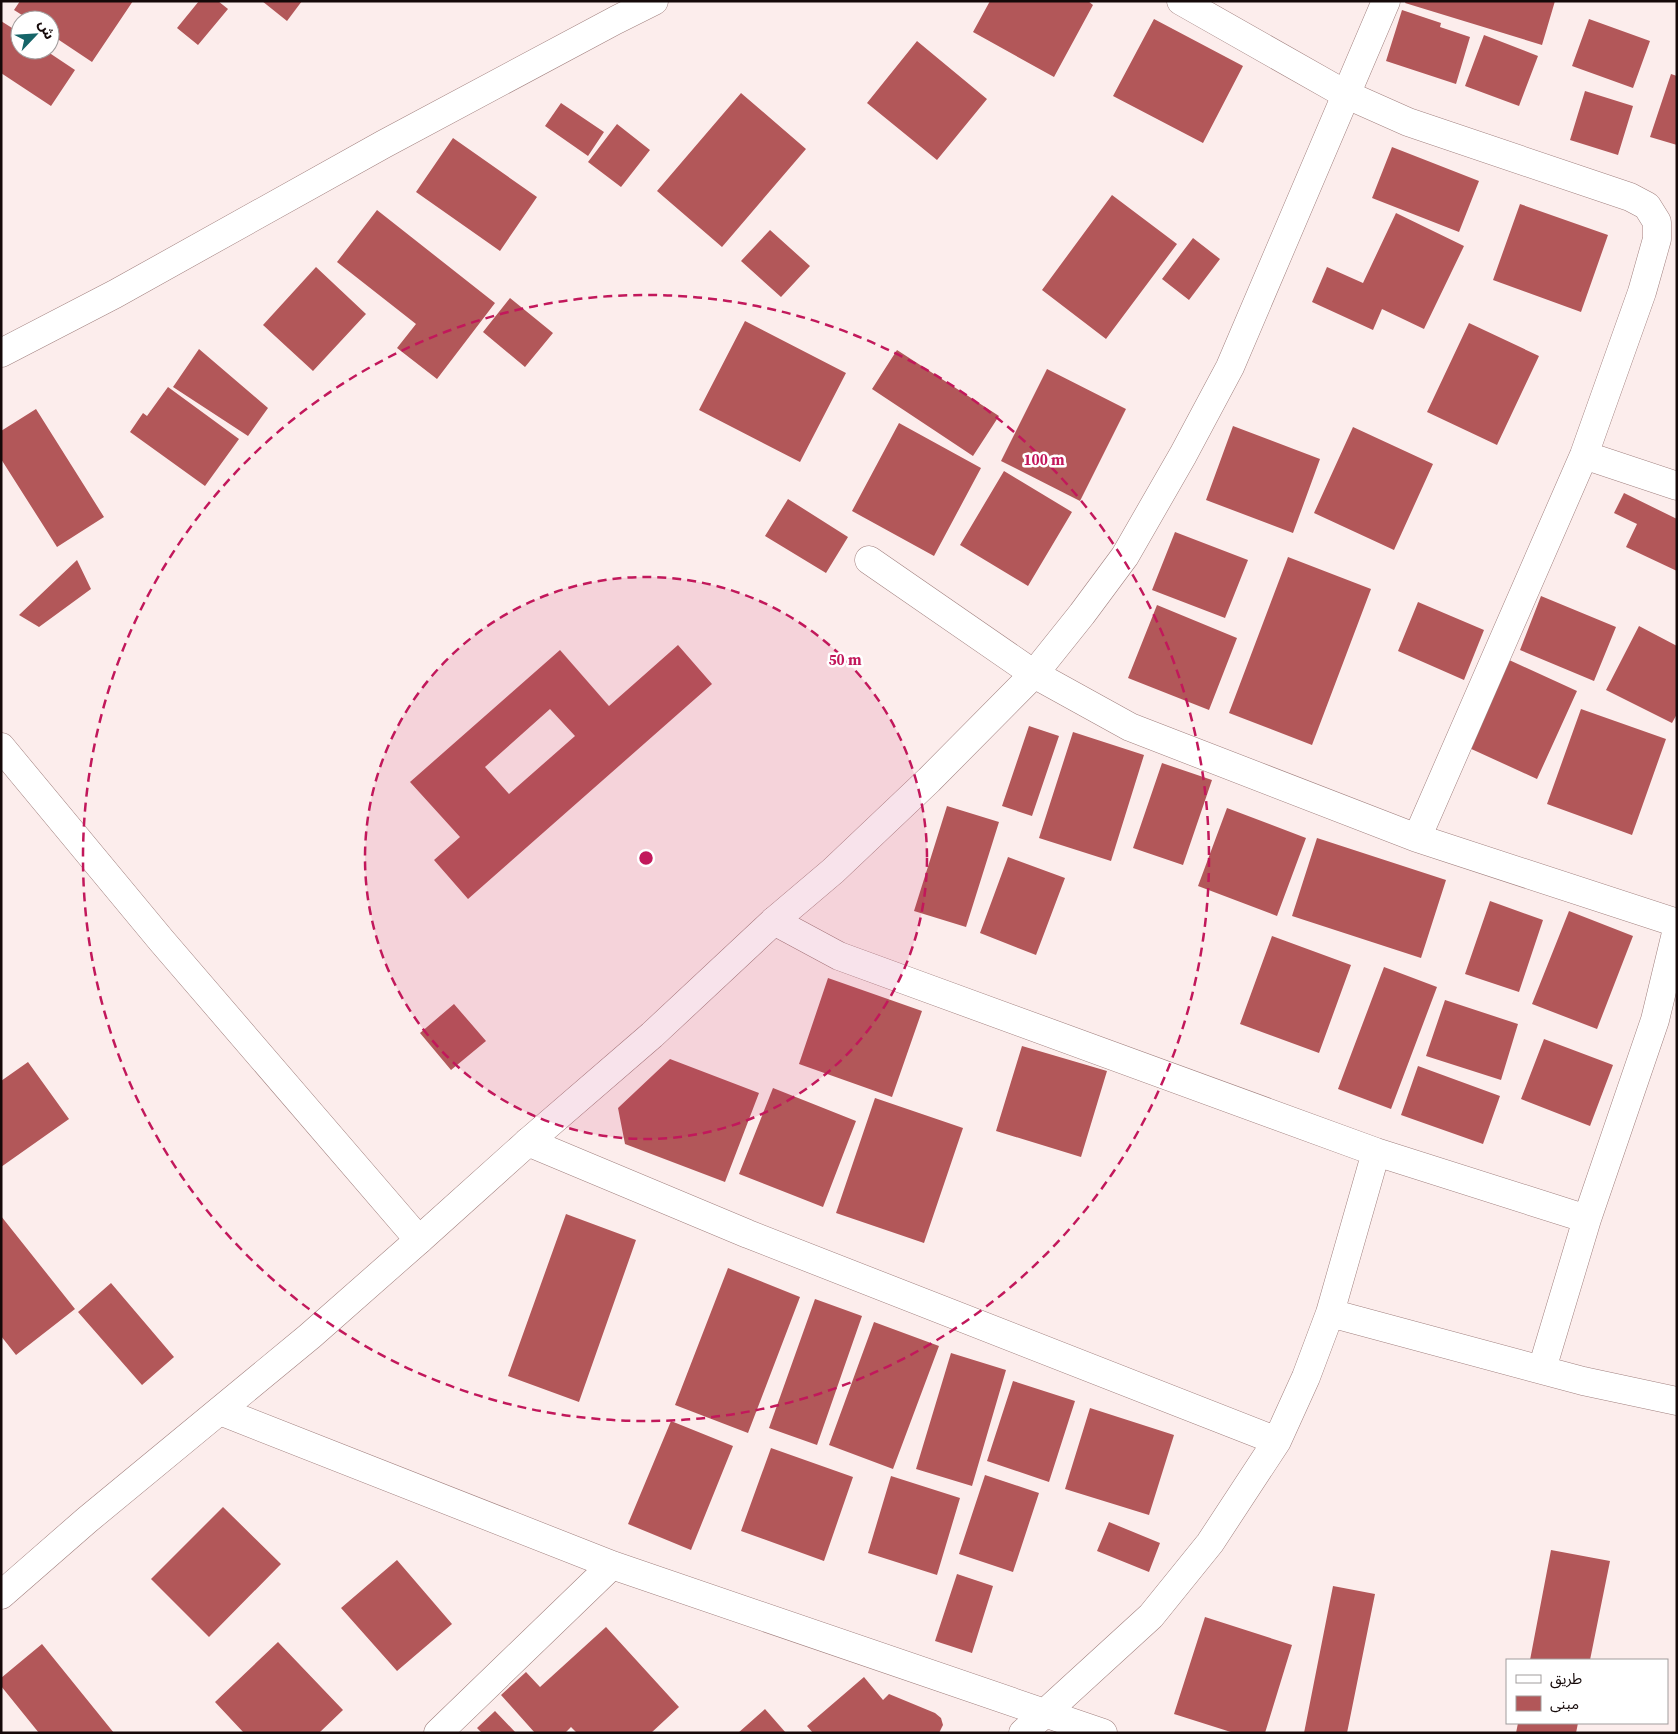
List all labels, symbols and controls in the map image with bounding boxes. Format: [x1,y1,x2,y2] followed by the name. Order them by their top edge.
[10,10,60,60] north arrow
[34,17,60,42] text: ش
[1023,449,1065,470] text: 100 m
[828,649,862,670] text: 50 m
[637,849,655,867] centre of rings
[1506,1659,1668,1724] legend
[1550,1668,1582,1689] text: طريق
[1550,1693,1579,1714] text: مبنى

